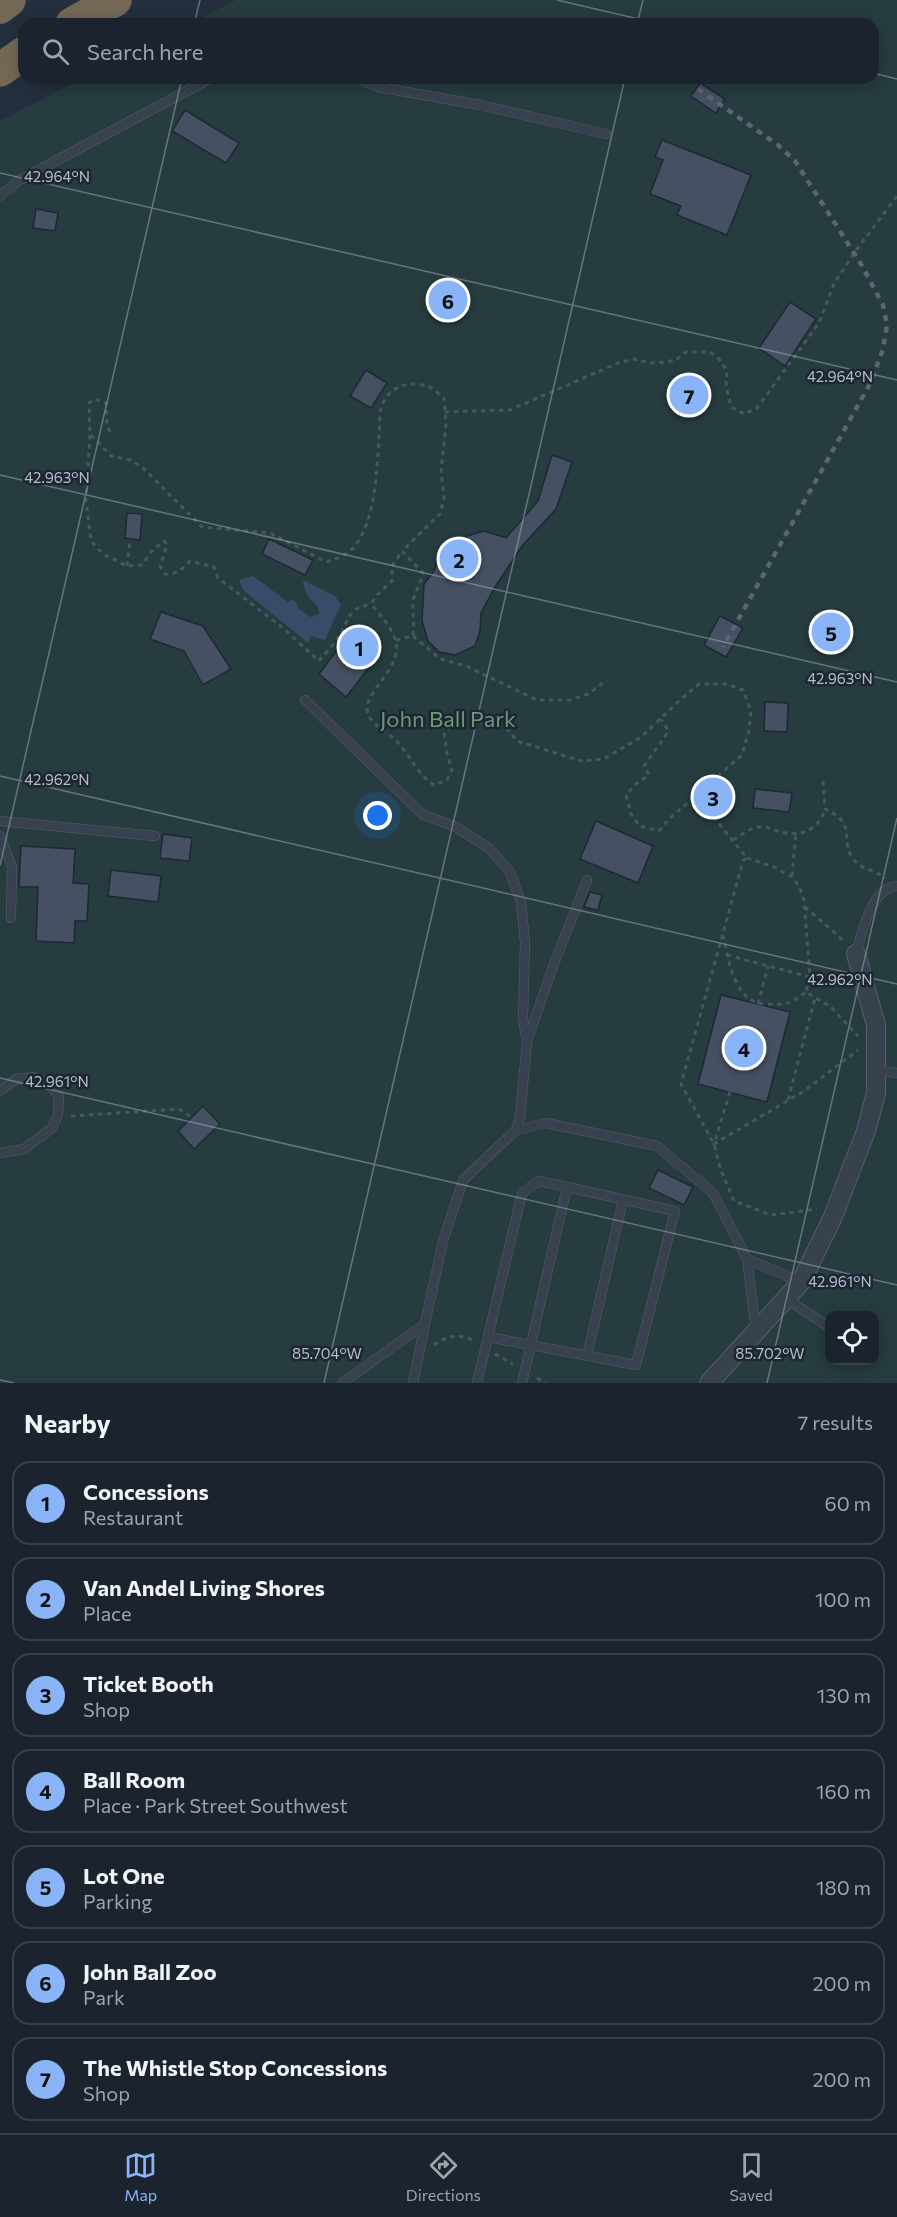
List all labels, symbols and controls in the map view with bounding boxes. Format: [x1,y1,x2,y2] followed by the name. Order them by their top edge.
[18,18,879,84] search box
[39,35,72,68] icon: search
[87,38,203,65] text: Search here
[24,167,90,185] text: 42.964°N
[428,278,468,322] pin: 6
[807,367,873,385] text: 42.964°N
[670,372,708,418] pin: 7
[24,468,90,486] text: 42.963°N
[440,536,478,582] pin: 2
[812,610,850,654] pin: 5
[340,624,378,670] pin: 1
[807,669,873,687] text: 42.963°N
[380,705,516,732] park label: John Ball Park
[24,770,90,788] text: 42.962°N
[694,774,732,820] pin: 3
[363,801,392,830] your location
[807,970,873,988] text: 42.962°N
[724,1026,764,1070] pin: 4
[25,1072,89,1090] text: 42.961°N
[808,1272,872,1290] text: 42.961°N
[825,1311,879,1365] map controls
[825,1311,879,1365] button: locate
[292,1344,362,1362] text: 85.704°W
[735,1344,805,1362] text: 85.702°W
[24,1407,111,1438] text: Nearby
[798,1410,873,1434] text: 7 results
[83,1478,209,1505] text: Concessions
[41,1491,50,1515] text: 1
[825,1491,871,1515] text: 60 m
[83,1505,183,1529] text: Restaurant
[83,1574,325,1601] text: Van Andel Living Shores
[40,1587,51,1611] text: 2
[815,1587,871,1611] text: 100 m
[83,1601,132,1625] text: Place
[83,1670,214,1697] text: Ticket Booth
[40,1683,51,1707] text: 3
[817,1683,871,1707] text: 130 m
[83,1697,130,1721] text: Shop
[83,1766,185,1793] text: Ball Room
[39,1779,52,1803] text: 4
[816,1779,871,1803] text: 160 m
[83,1793,348,1817] text: Place · Park Street Southwest
[83,1862,165,1889] text: Lot One
[40,1875,51,1899] text: 5
[816,1875,871,1899] text: 180 m
[83,1889,152,1913] text: Parking
[83,1958,217,1985] text: John Ball Zoo
[39,1971,52,1995] text: 6
[813,1971,871,1995] text: 200 m
[83,1985,125,2009] text: Park
[83,2054,387,2081] text: The Whistle Stop Concessions
[40,2067,51,2091] text: 7
[813,2067,871,2091] text: 200 m
[83,2081,130,2105] text: Shop
[124,2149,157,2204] tab: Map
[406,2149,481,2204] tab: Directions
[729,2149,773,2204] tab: Saved

